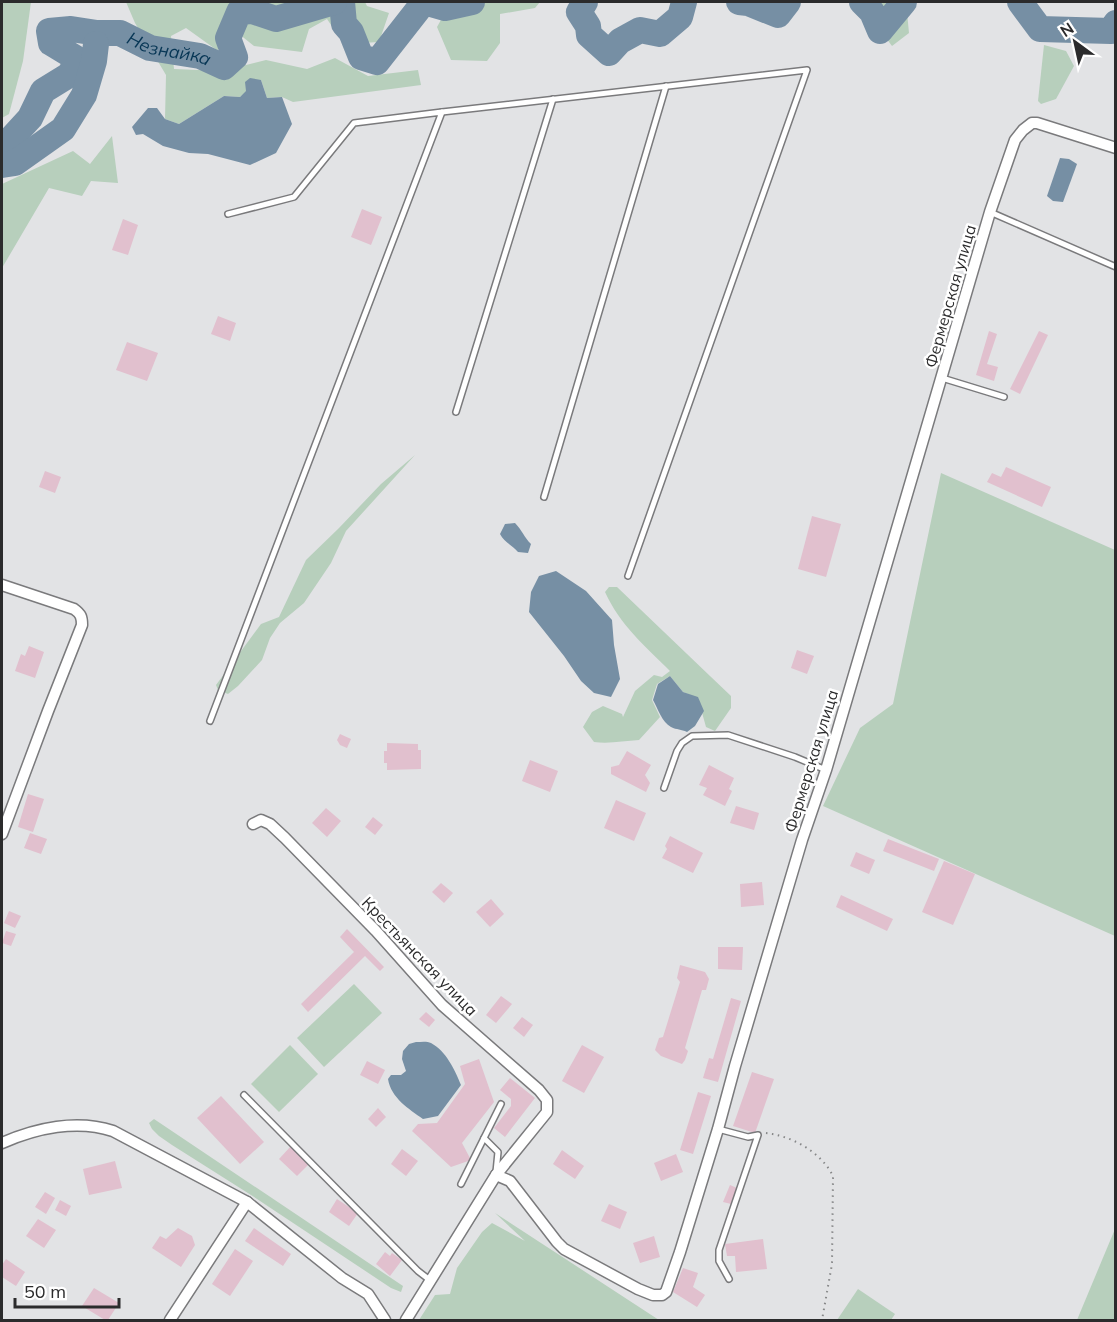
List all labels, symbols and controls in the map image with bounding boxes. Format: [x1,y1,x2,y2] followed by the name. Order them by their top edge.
[1045,12,1105,72] north arrow
[1056,18,1077,41] text: N
[123,26,215,71] water label: Незнайка
[920,222,980,370] street label: Фермерская улица
[780,687,842,835] street label: Фермерская улица
[358,892,482,1020] street label: Крестьянская улица
[15,1271,118,1309] scale bar
[24,1280,66,1303] text: 50 m

